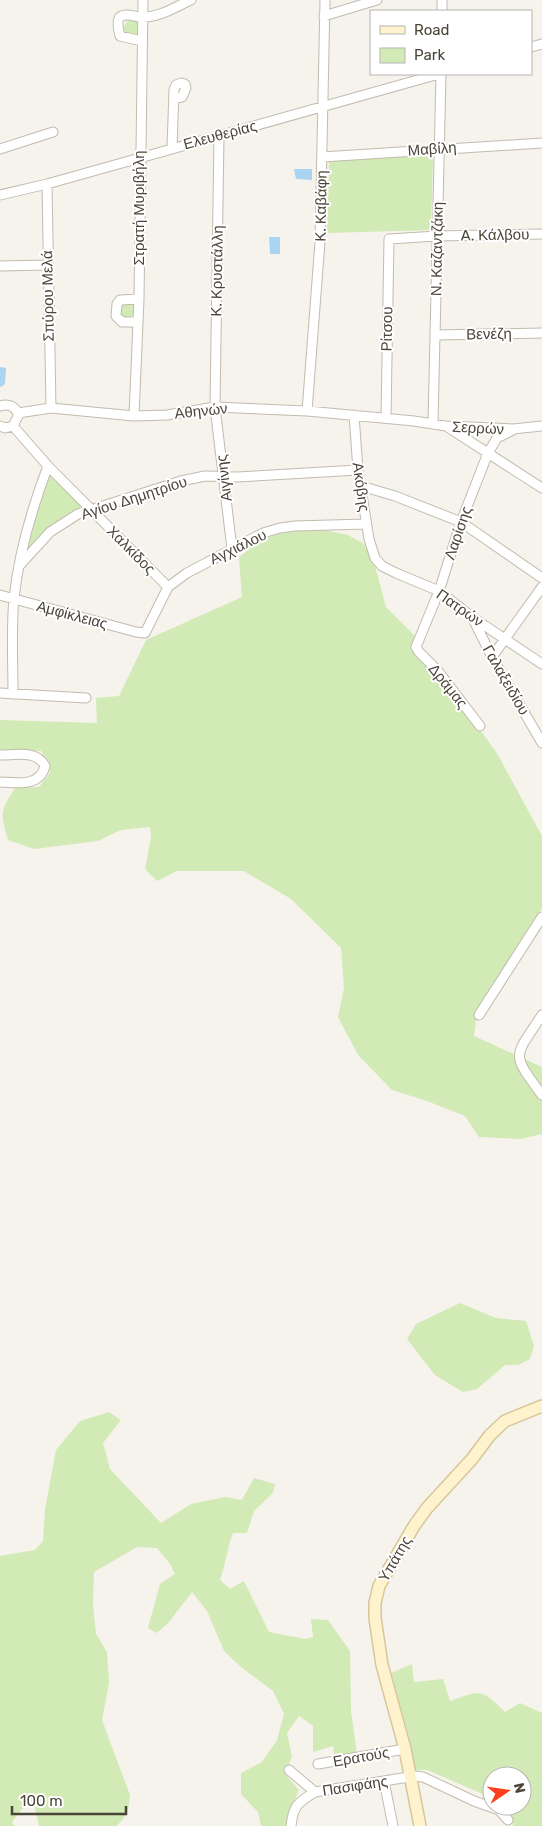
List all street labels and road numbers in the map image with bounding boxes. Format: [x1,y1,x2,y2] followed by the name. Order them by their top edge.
[181,117,259,153] street label: Ελευθερίας
[407,138,457,160] street label: Μαβίλη
[130,150,148,266] street label: Στρατή Μυριβήλη
[311,170,331,242] street label: Κ. Καβάφη
[427,202,447,296] street label: Ν. Καζαντζάκη
[207,225,227,317] street label: Κ. Κρυστάλλη
[461,225,529,245] street label: A. Κάλβου
[38,250,58,342] street label: Σπύρου Μελά
[378,306,396,352] street label: Ρίτσου
[466,325,512,343] street label: Βενέζη
[174,399,228,423] street label: Αθηνών
[451,418,505,438] street label: Σερρών
[212,453,236,503] street label: Αιγίνης
[349,461,373,513] street label: Ακόβης
[79,472,189,524] street label: Αγίου Δημητρίου
[440,504,476,562] street label: Λαρίσης
[103,522,159,578] street label: Χαλκίδος
[207,526,269,568] street label: Αγχιάλου
[433,585,487,631] street label: Πατρών
[35,597,109,633] street label: Αμφίκλειας
[479,642,533,718] street label: Γαλαξειδίου
[425,660,471,712] street label: Δράμας
[375,1533,415,1585] street label: Υπάτης
[332,1743,390,1771] street label: Ερατούς
[321,1772,389,1800] street label: Πασιφάης

